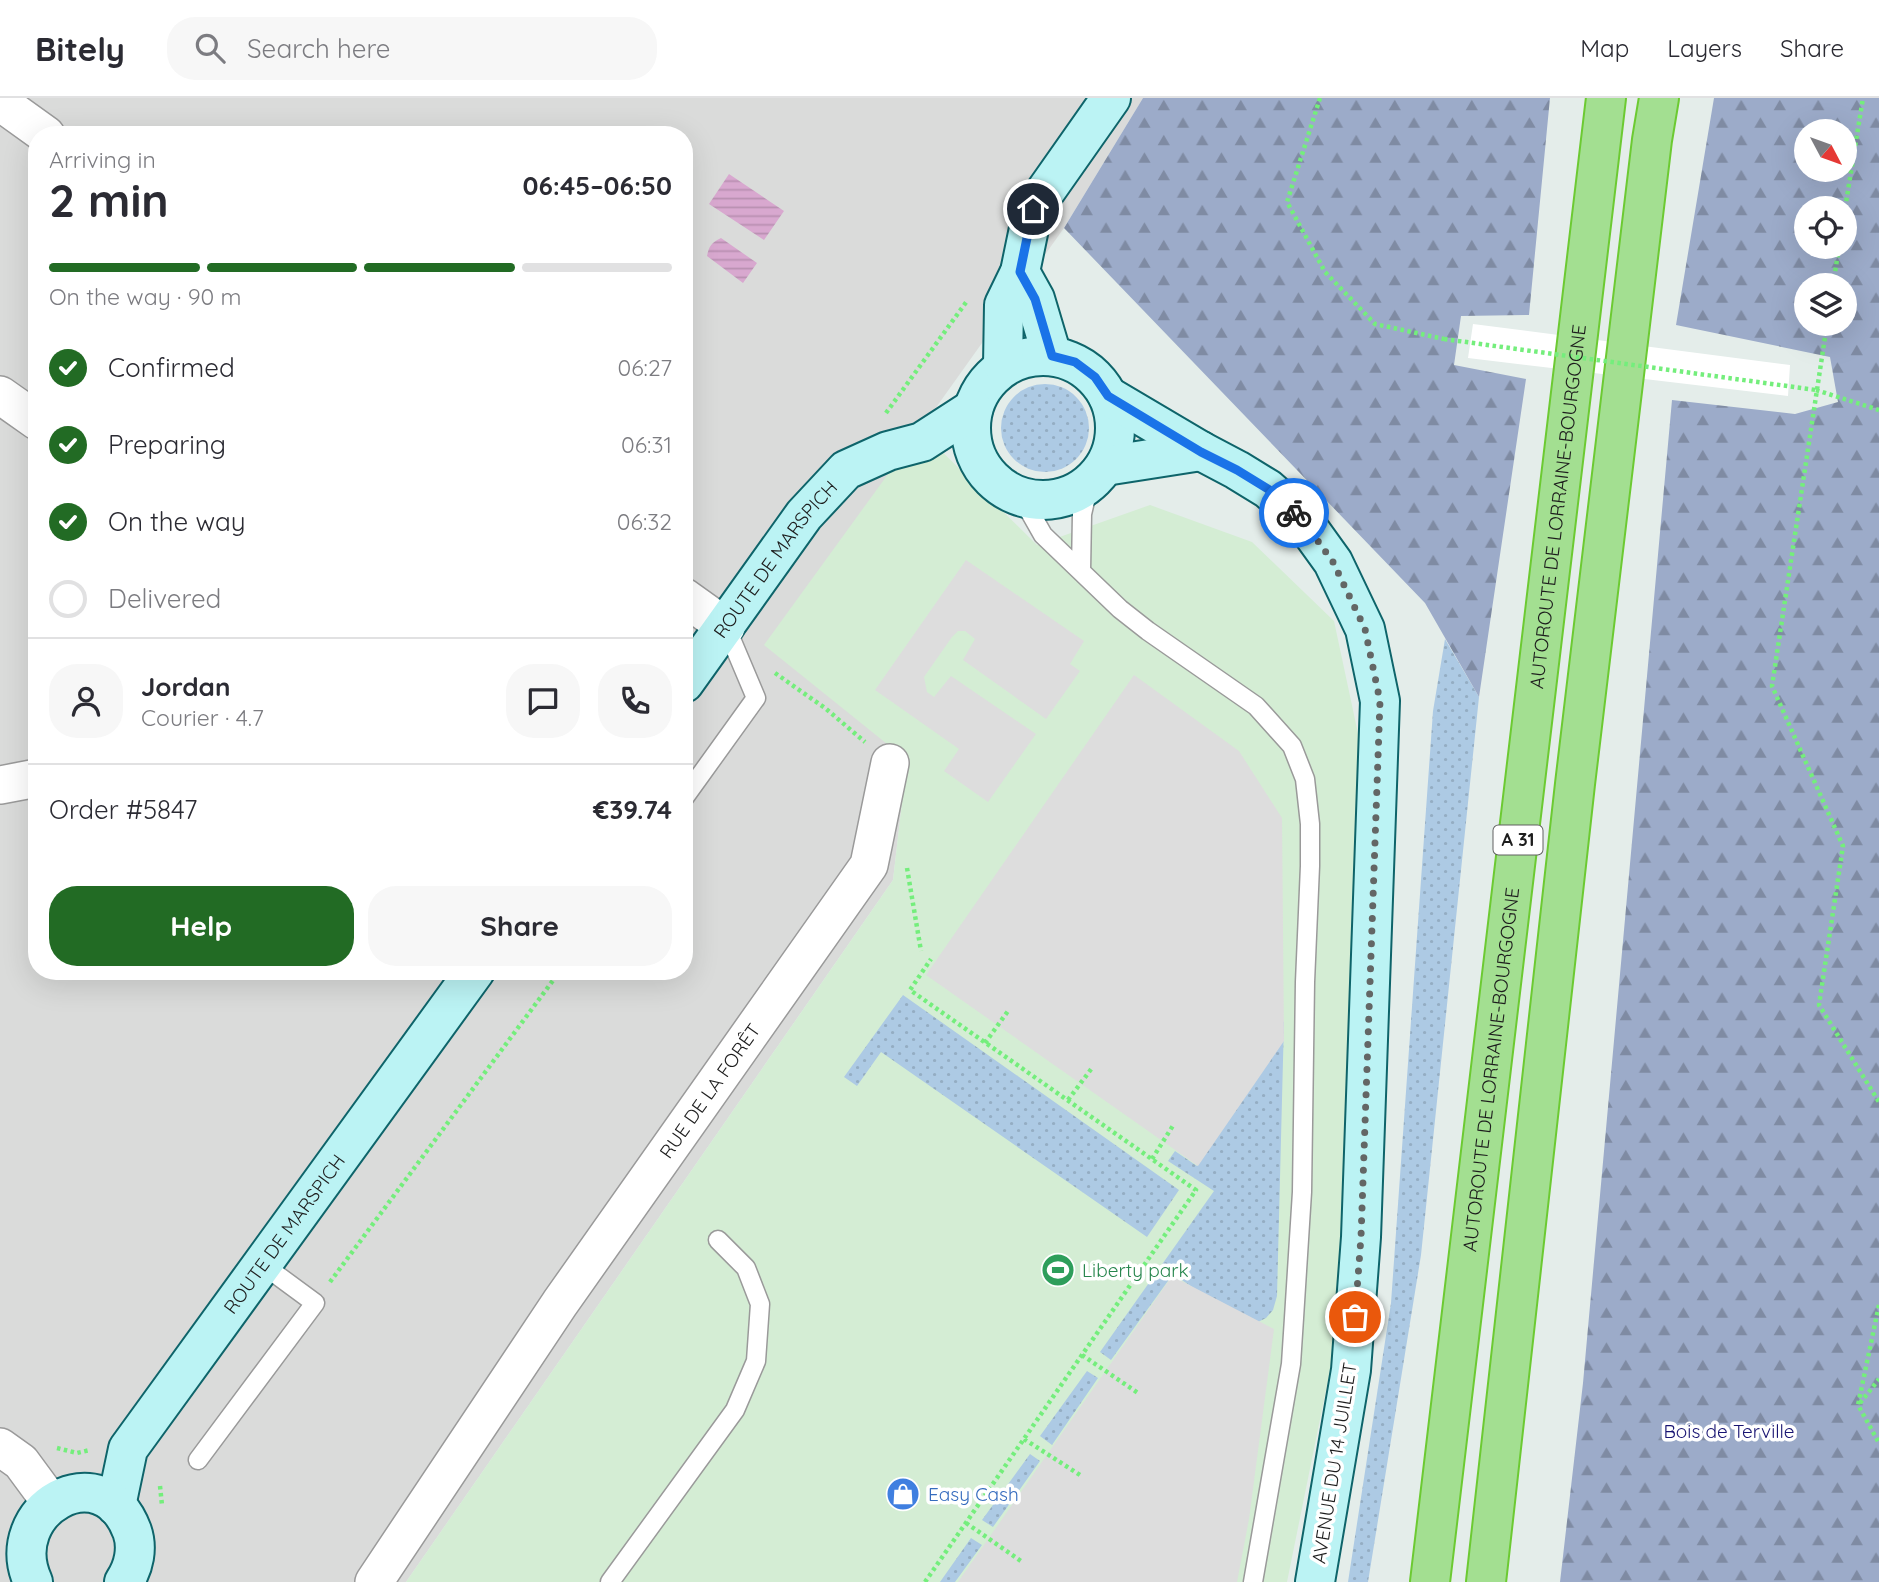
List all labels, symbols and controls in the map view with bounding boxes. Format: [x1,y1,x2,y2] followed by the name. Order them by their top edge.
[167,17,657,80] search box
[35,28,125,69] text: Bitely
[191,29,229,67] icon: search
[247,32,391,65] text: Search here
[1580,33,1629,63] text: Map
[1667,33,1742,63] text: Layers
[1780,33,1844,63] text: Share
[1794,119,1857,182] north arrow
[1794,119,1857,336] map controls
[49,145,156,174] text: Arriving in
[522,169,672,202] text: 06:45–06:50
[49,171,169,229] text: 2 min
[1003,179,1063,239] pin
[1014,190,1052,228] icon: home
[1794,196,1857,259] button: locate
[1794,273,1857,336] button: layers
[49,282,242,311] text: On the way · 90 m
[1524,323,1591,690] street label: AUTOROUTE DE LORRAINE-BOURGOGNE
[49,349,87,387] icon: check
[108,351,235,384] text: Confirmed
[618,353,672,382] text: 06:27
[49,426,87,464] icon: check
[108,428,226,461] text: Preparing
[621,430,672,459] text: 06:31
[708,475,842,643] street label: ROUTE DE MARSPICH
[1259,478,1329,548] courier
[1275,494,1313,532] icon: bike
[49,503,87,541] icon: check
[108,505,246,538] text: On the way
[617,507,672,536] text: 06:32
[108,582,221,615] text: Delivered
[49,664,123,738] button: person
[506,664,580,738] button: chat
[598,664,672,738] button: phone
[141,670,230,703] text: Jordan
[141,703,264,732] text: Courier · 4.7
[49,793,197,826] text: Order #5847
[593,793,672,826] text: €39.74
[1494,826,1542,854] road number: A 31
[49,886,354,966] button: Help
[368,886,672,966] button: Share
[1457,886,1524,1253] street label: AUTOROUTE DE LORRAINE-BOURGOGNE
[654,1019,766,1163] street label: RUE DE LA FORÊT
[218,1149,350,1318] street label: ROUTE DE MARSPICH
[1039,1251,1077,1289] sports icon: Liberty park
[1082,1258,1189,1282] place label: Liberty park
[1325,1287,1385,1347] pin
[1336,1298,1374,1336] icon: bag
[1306,1361,1362,1565] street label: AVENUE DU 14 JUILLET
[1663,1419,1795,1443] park label: Bois de Terville
[884,1475,922,1513] shop icon: Easy Cash
[928,1482,1019,1506] place label: Easy Cash

